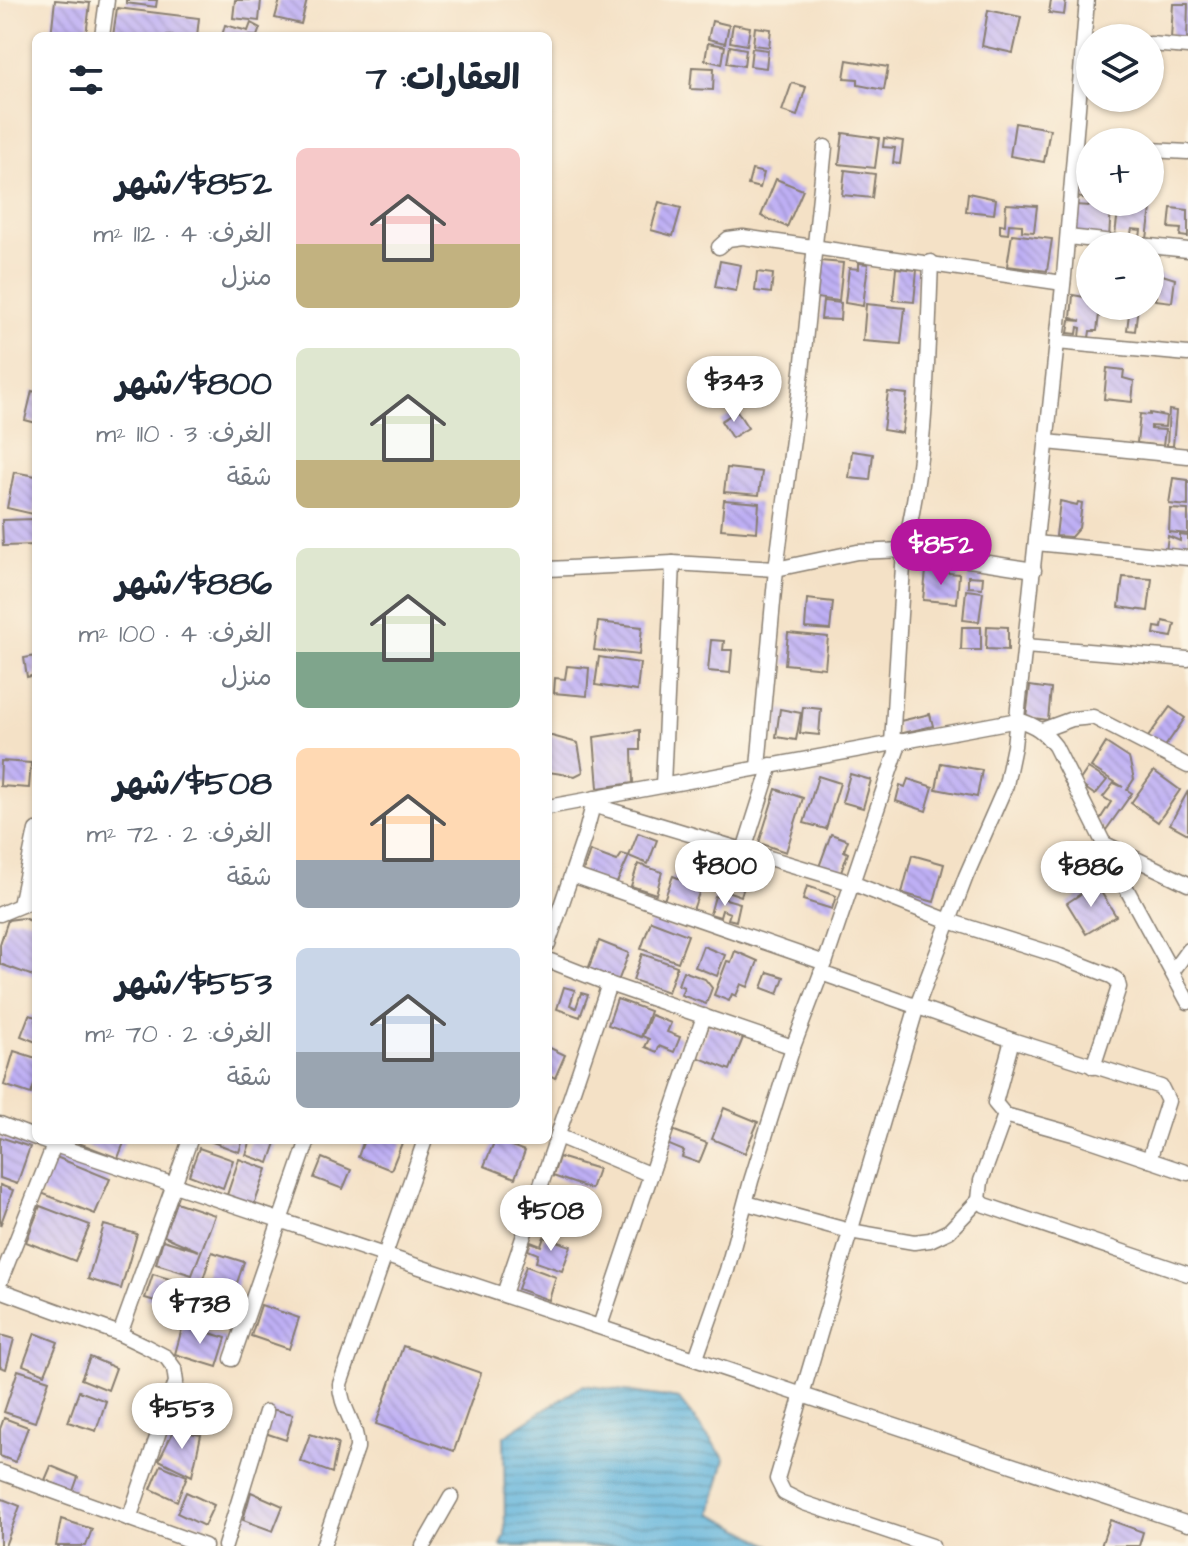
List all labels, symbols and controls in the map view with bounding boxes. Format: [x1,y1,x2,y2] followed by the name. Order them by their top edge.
[1076,24,1164,320] map controls
[1076,24,1164,112] button: layers
[366,55,520,103] text: العقارات: 7
[64,58,108,102] icon: filters
[1076,128,1164,216] button: +
[115,160,272,208] text: $852/شهر
[360,180,456,276] icon: home
[93,216,272,252] text: الغرف: 4 · 112 m²
[1076,232,1164,320] button: −
[221,259,272,295] text: منزل
[687,356,781,424] pin: $343
[116,360,272,408] text: $800/شهر
[705,364,763,400] text: $343
[360,380,456,476] icon: home
[96,416,272,452] text: الغرف: 3 · 110 m²
[227,459,272,495] text: شقة
[894,519,988,587] pin: $852
[909,527,973,563] text: $852
[116,560,272,608] text: $886/شهر
[360,580,456,676] icon: home
[79,616,272,652] text: الغرف: 4 · 100 m²
[221,659,272,695] text: منزل
[114,760,272,808] text: $508/شهر
[360,780,456,876] icon: home
[87,816,272,852] text: الغرف: 2 · 72 m²
[678,840,772,908] pin: $800
[1044,841,1138,909] pin: $886
[693,848,757,884] text: $800
[1059,849,1123,885] text: $886
[227,859,272,895] text: شقة
[116,960,272,1008] text: $553/شهر
[360,980,456,1076] icon: home
[85,1016,272,1052] text: الغرف: 2 · 70 m²
[227,1059,272,1095] text: شقة
[504,1185,598,1253] pin: $508
[518,1193,584,1229] text: $508
[153,1278,247,1346] pin: $738
[170,1286,230,1322] text: $738
[135,1383,229,1451] pin: $553
[150,1391,214,1427] text: $553

